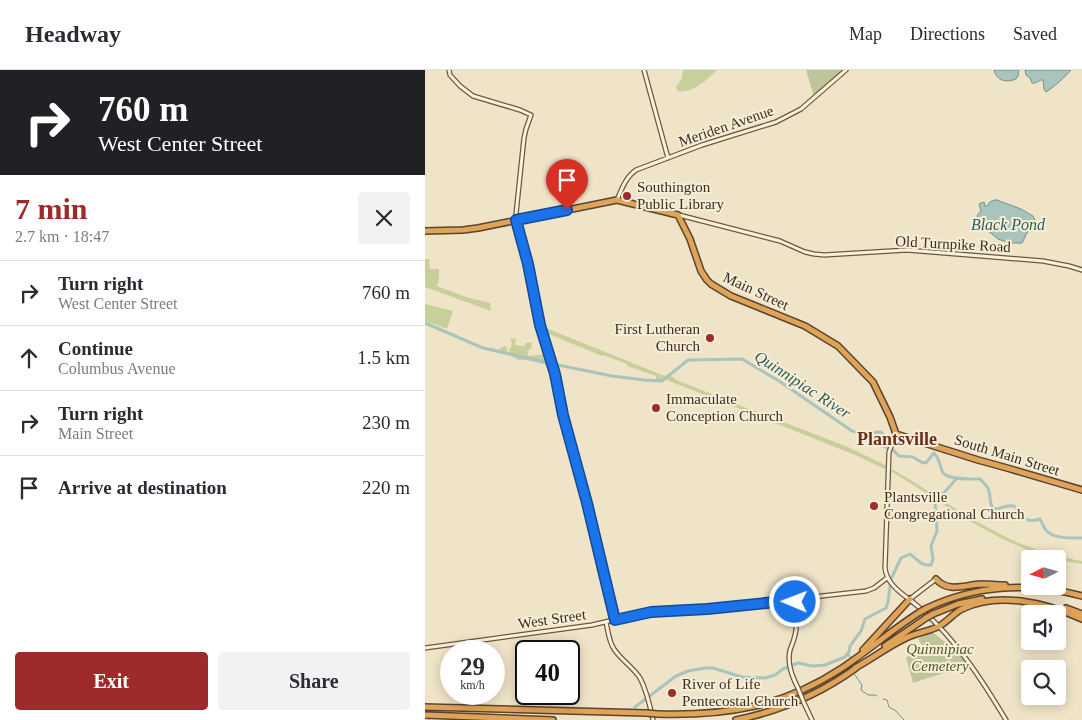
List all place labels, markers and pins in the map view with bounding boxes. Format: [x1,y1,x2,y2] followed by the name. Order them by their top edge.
[546,159,588,210] pin
[637,179,725,212] place label: Southington Public Library
[621,190,633,202] marker: Southington Public Library
[615,321,700,354] place label: First Lutheran Church
[704,332,716,344] marker: First Lutheran Church
[666,391,784,424] place label: Immaculate Conception Church
[650,402,662,414] marker: Immaculate Conception Church
[884,489,1025,522] place label: Plantsville Congregational Church
[868,500,880,512] marker: Plantsville Congregational Church
[682,676,799,709] place label: River of Life Pentecostal Church
[666,687,678,699] marker: River of Life Pentecostal Church

